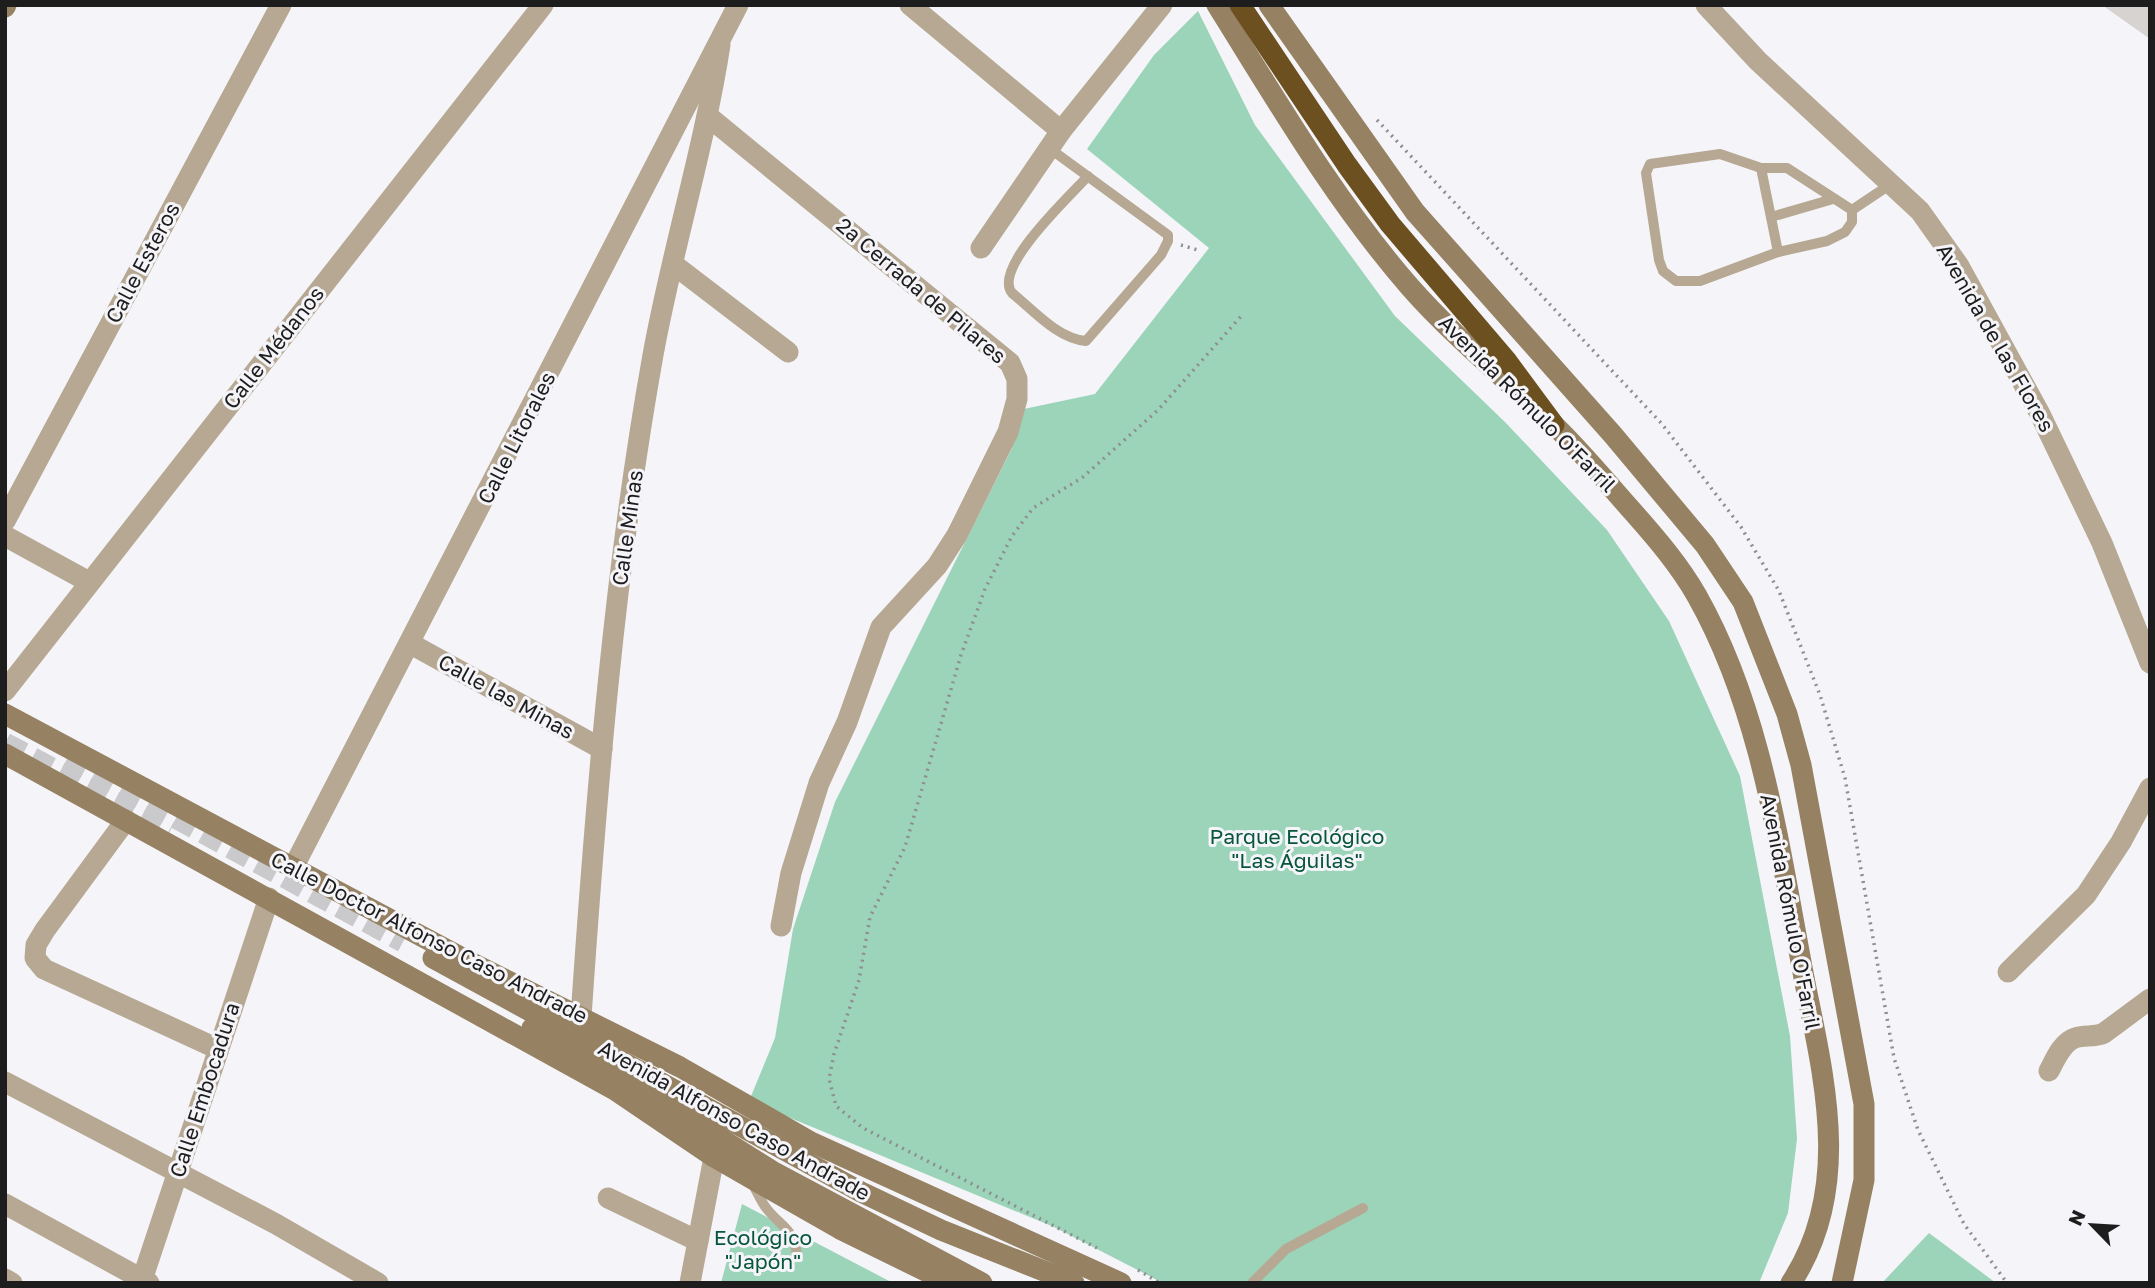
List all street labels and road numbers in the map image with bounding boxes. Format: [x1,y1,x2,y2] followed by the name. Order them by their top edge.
[99,198,185,327] street label: Calle Esteros
[832,212,1012,369] street label: 2a Cerrada de Pilares
[1931,239,2060,436] street label: Avenida de las Flores
[217,281,329,414] street label: Calle Médanos
[1434,309,1622,497] street label: Avenida Rómulo O'Farril
[472,367,561,508] street label: Calle Litorales
[606,468,648,587] street label: Calle Minas
[434,648,579,744] street label: Calle las Minas
[1755,792,1827,1032] street label: Avenida Rómulo O'Farril
[267,846,592,1029] street label: Calle Doctor Alfonso Caso Andrade
[163,999,245,1180] street label: Calle Embocadura
[594,1034,875,1206] street label: Avenida Alfonso Caso Andrade

